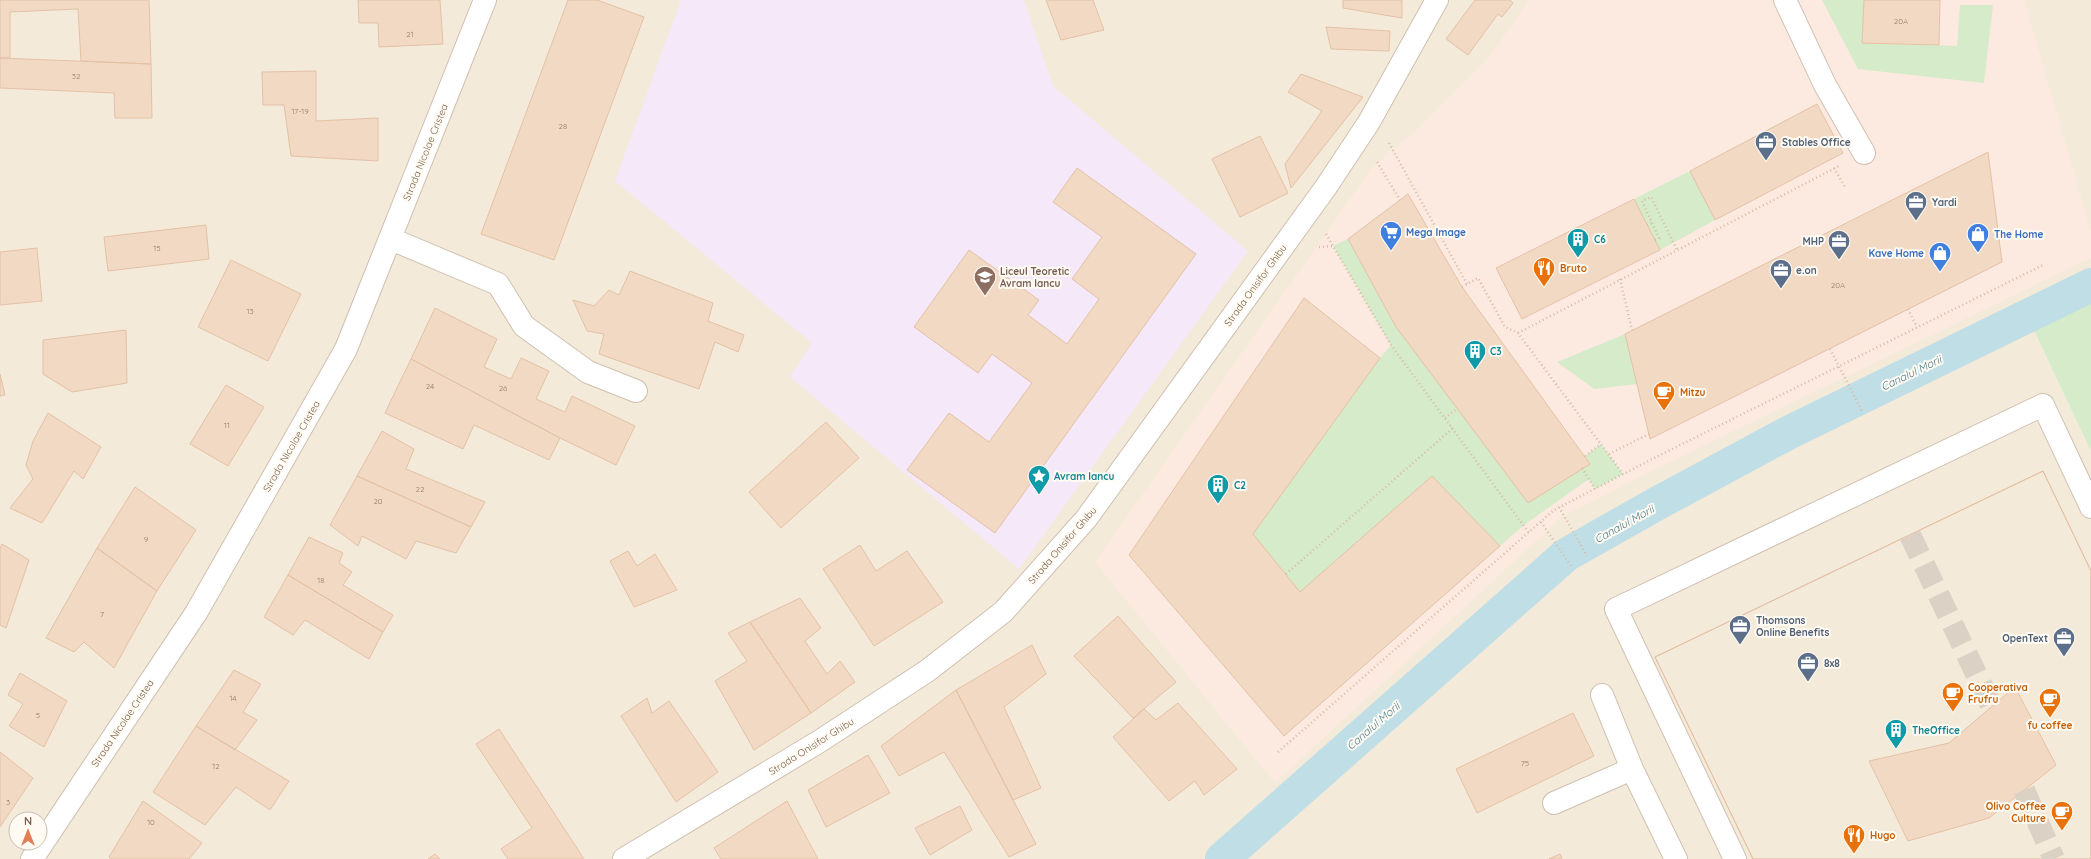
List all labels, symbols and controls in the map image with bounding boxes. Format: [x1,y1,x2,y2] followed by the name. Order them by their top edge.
[1894,16,1908,26] house number: 20A
[406,29,414,39] house number: 21
[72,71,81,81] house number: 32
[400,102,451,203] street label: Strada Nicolae Cristea
[291,106,309,116] house number: 17-19
[559,121,567,131] house number: 28
[1753,129,1779,162] office icon: Stables Office
[1782,136,1851,149] place label: Stables Office
[1903,189,1929,222] office icon: Yardi
[1932,196,1957,209] place label: Yardi
[1378,219,1404,252] supermarket icon: Mega Image
[1965,221,1991,254] shop icon: The Home
[1406,226,1466,239] place label: Mega Image
[1565,226,1591,259] building icon: C6
[1826,228,1852,261] office icon: MHP
[1994,228,2043,241] place label: The Home
[1594,233,1606,246] place label: C6
[1803,235,1824,248] place label: MHP
[1927,240,1953,273] shop icon: Kave Home
[1221,242,1290,329] street label: Strada Onisifor Ghibu
[153,243,161,253] house number: 15
[1868,247,1924,260] place label: Kave Home
[1531,255,1557,288] restaurant icon: Bruto
[1768,257,1794,290] office icon: e.on
[1560,262,1587,275] place label: Bruto
[972,264,998,297] school or university icon: Liceul Teoretic Avram Iancu
[1796,264,1817,277] place label: e.on
[1000,265,1069,290] place label: Liceul Teoretic Avram Iancu
[1831,280,1845,290] house number: 20A
[246,306,254,316] house number: 13
[1462,338,1488,371] building icon: C3
[1490,345,1502,358] place label: C3
[1878,352,1945,394] water label: Canalul Morii
[1651,379,1677,412] cafe icon: Mitzu
[426,381,434,391] house number: 24
[499,383,508,393] house number: 26
[1680,386,1705,399] place label: Mitzu
[260,398,323,494] street label: Strada Nicolae Cristea
[224,420,230,430] house number: 11
[1026,463,1052,496] place icon: Avram Iancu
[1054,470,1114,483] place label: Avram Iancu
[1205,472,1231,505] building icon: C2
[1234,479,1246,492] place label: C2
[416,484,425,494] house number: 22
[373,496,383,506] house number: 20
[1592,501,1658,546] water label: Canalul Morii
[1025,504,1100,587] street label: Strada Onisifor Ghibu
[144,534,149,544] house number: 9
[317,575,325,585] house number: 18
[100,609,104,619] house number: 7
[1727,613,1753,646] office icon: Thomsons Online Benefits
[1756,614,1830,639] place label: Thomsons Online Benefits
[2051,625,2077,658] office icon: OpenText
[2002,632,2048,645] place label: OpenText
[1795,650,1821,683] office icon: 8x8
[1824,657,1840,670] place label: 8x8
[88,677,157,770] street label: Strada Nicolae Cristea
[1940,680,1966,713] cafe icon: Cooperativa Frufru
[1968,681,2028,706] place label: Cooperativa Frufru
[2037,686,2063,719] cafe icon: fu coffee
[229,693,237,703] house number: 14
[1344,698,1404,753] water label: Canalul Morii
[36,710,40,720] house number: 5
[766,715,856,778] street label: Strada Onisifor Ghibu
[1883,717,1909,750] building icon: TheOffice
[2027,719,2073,732] place label: fu coffee
[1912,724,1960,737] place label: TheOffice
[1521,758,1529,768] house number: 75
[212,761,220,771] house number: 12
[6,797,10,807] house number: 3
[2049,799,2075,832] cafe icon: Olivo Coffee Culture
[1986,800,2046,825] place label: Olivo Coffee Culture
[8,811,48,851] north arrow
[24,814,32,828] text: N
[147,817,155,827] house number: 10
[1841,822,1867,855] restaurant icon: Hugo
[1870,829,1895,842] place label: Hugo

